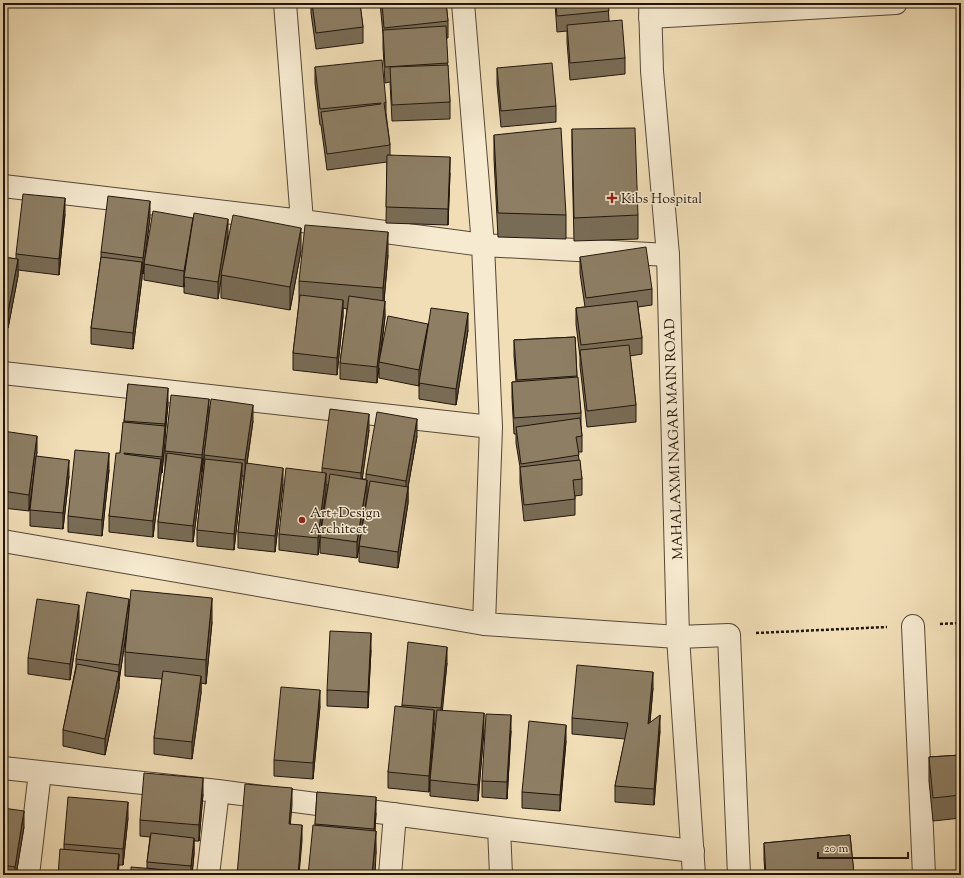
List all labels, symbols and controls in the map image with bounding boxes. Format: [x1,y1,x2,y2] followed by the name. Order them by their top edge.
[621,190,702,210] place label: Kibs Hospital
[606,192,618,204] marker: Kibs Hospital
[661,318,689,560] street label: MAHALAXMI NAGAR MAIN ROAD
[310,504,381,540] place label: Art+Design Architect
[297,515,307,525] marker: Art+Design Architect
[818,834,908,860] scale bar
[824,840,849,858] text: 20 m

